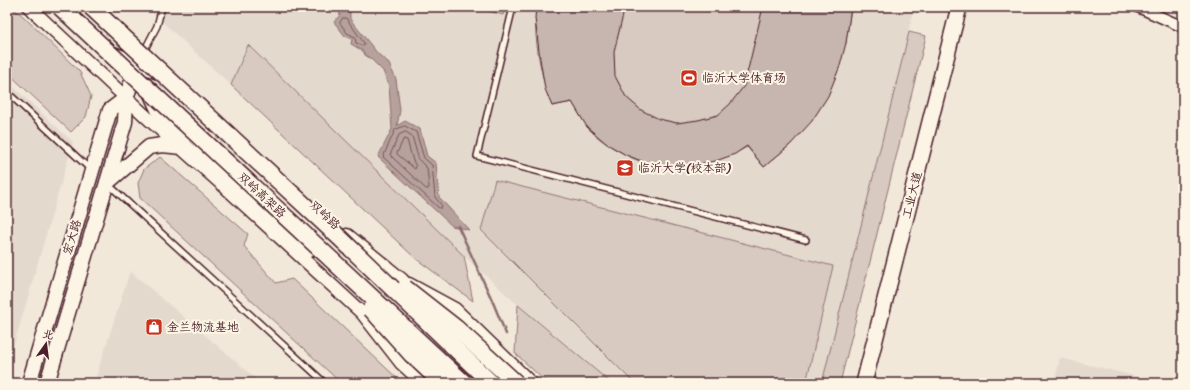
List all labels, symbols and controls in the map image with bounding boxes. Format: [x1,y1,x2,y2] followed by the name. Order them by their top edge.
[702,67,786,89] place label: 临沂大学体育场
[679,68,699,88] sports icon: 临沂大学体育场
[638,157,731,179] place label: 临沂大学(校本部)
[615,158,635,178] school or university icon: 临沂大学(校本部)
[233,166,291,224] street label: 双岭高架路
[896,169,928,221] street label: 工业大道
[304,195,346,235] street label: 双岭路
[56,217,88,257] street label: 宏大路
[167,316,239,338] place label: 金兰物流基地
[144,317,164,337] shop icon: 金兰物流基地
[26,324,66,364] north arrow
[41,324,56,345] text: 北

